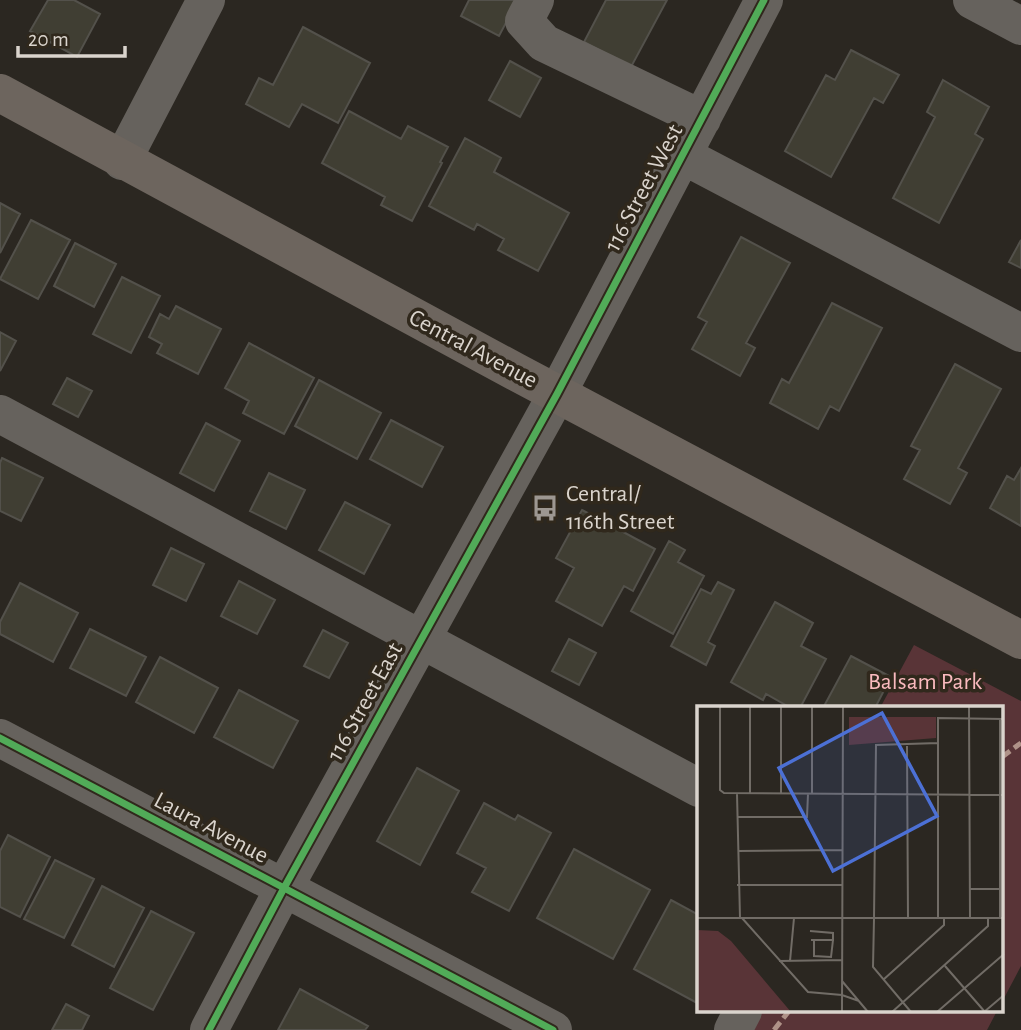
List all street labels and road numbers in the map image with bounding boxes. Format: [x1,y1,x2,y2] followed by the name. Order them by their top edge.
[600,120,688,256] street label: 116 Street West
[405,305,541,393] street label: Central Avenue
[323,639,407,765] street label: 116 Street East
[150,788,272,868] street label: Laura Avenue

